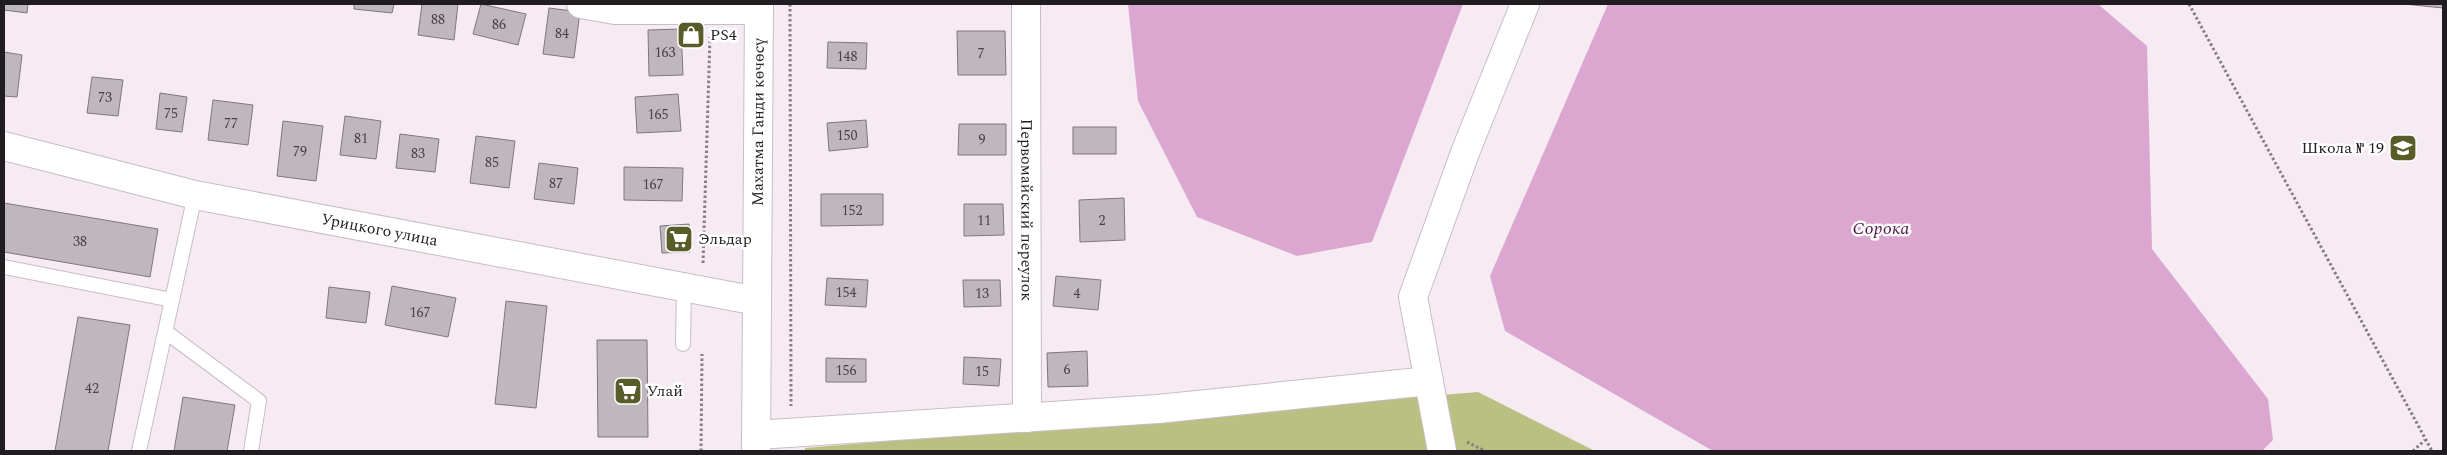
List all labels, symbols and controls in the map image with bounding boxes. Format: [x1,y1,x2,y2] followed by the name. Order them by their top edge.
[431,9,445,30] house number: 88
[492,14,506,35] house number: 86
[676,20,706,50] shop icon: PS4
[555,23,569,44] house number: 84
[710,23,737,47] place label: PS4
[746,37,771,206] street label: Махатма Ганди көчөсү
[655,42,676,63] house number: 163
[978,43,985,64] house number: 7
[837,46,858,67] house number: 148
[98,87,112,108] house number: 73
[164,103,178,124] house number: 75
[648,104,669,125] house number: 165
[224,113,238,134] house number: 77
[1014,119,1039,301] street label: Первомайский переулок
[837,125,858,146] house number: 150
[354,128,368,149] house number: 81
[979,129,986,150] house number: 9
[2388,133,2418,163] school or university icon: Школа № 19
[2301,136,2384,160] place label: Школа № 19
[293,141,307,162] house number: 79
[411,143,425,164] house number: 83
[485,152,499,173] house number: 85
[549,173,563,194] house number: 87
[643,174,664,195] house number: 167
[842,200,863,221] house number: 152
[319,207,440,253] street label: Урицкого улица
[977,210,991,231] house number: 11
[1099,210,1106,231] house number: 2
[1853,215,1909,242] water label: Сорока
[664,224,694,254] supermarket icon: Эльдар
[698,227,752,251] place label: Эльдар
[73,231,87,252] house number: 38
[836,282,857,303] house number: 154
[975,283,989,304] house number: 13
[1074,283,1081,304] house number: 4
[410,302,431,323] house number: 167
[1064,359,1071,380] house number: 6
[836,360,857,381] house number: 156
[975,361,989,382] house number: 15
[613,376,643,406] supermarket icon: Улай
[85,378,99,399] house number: 42
[647,379,683,403] place label: Улай

